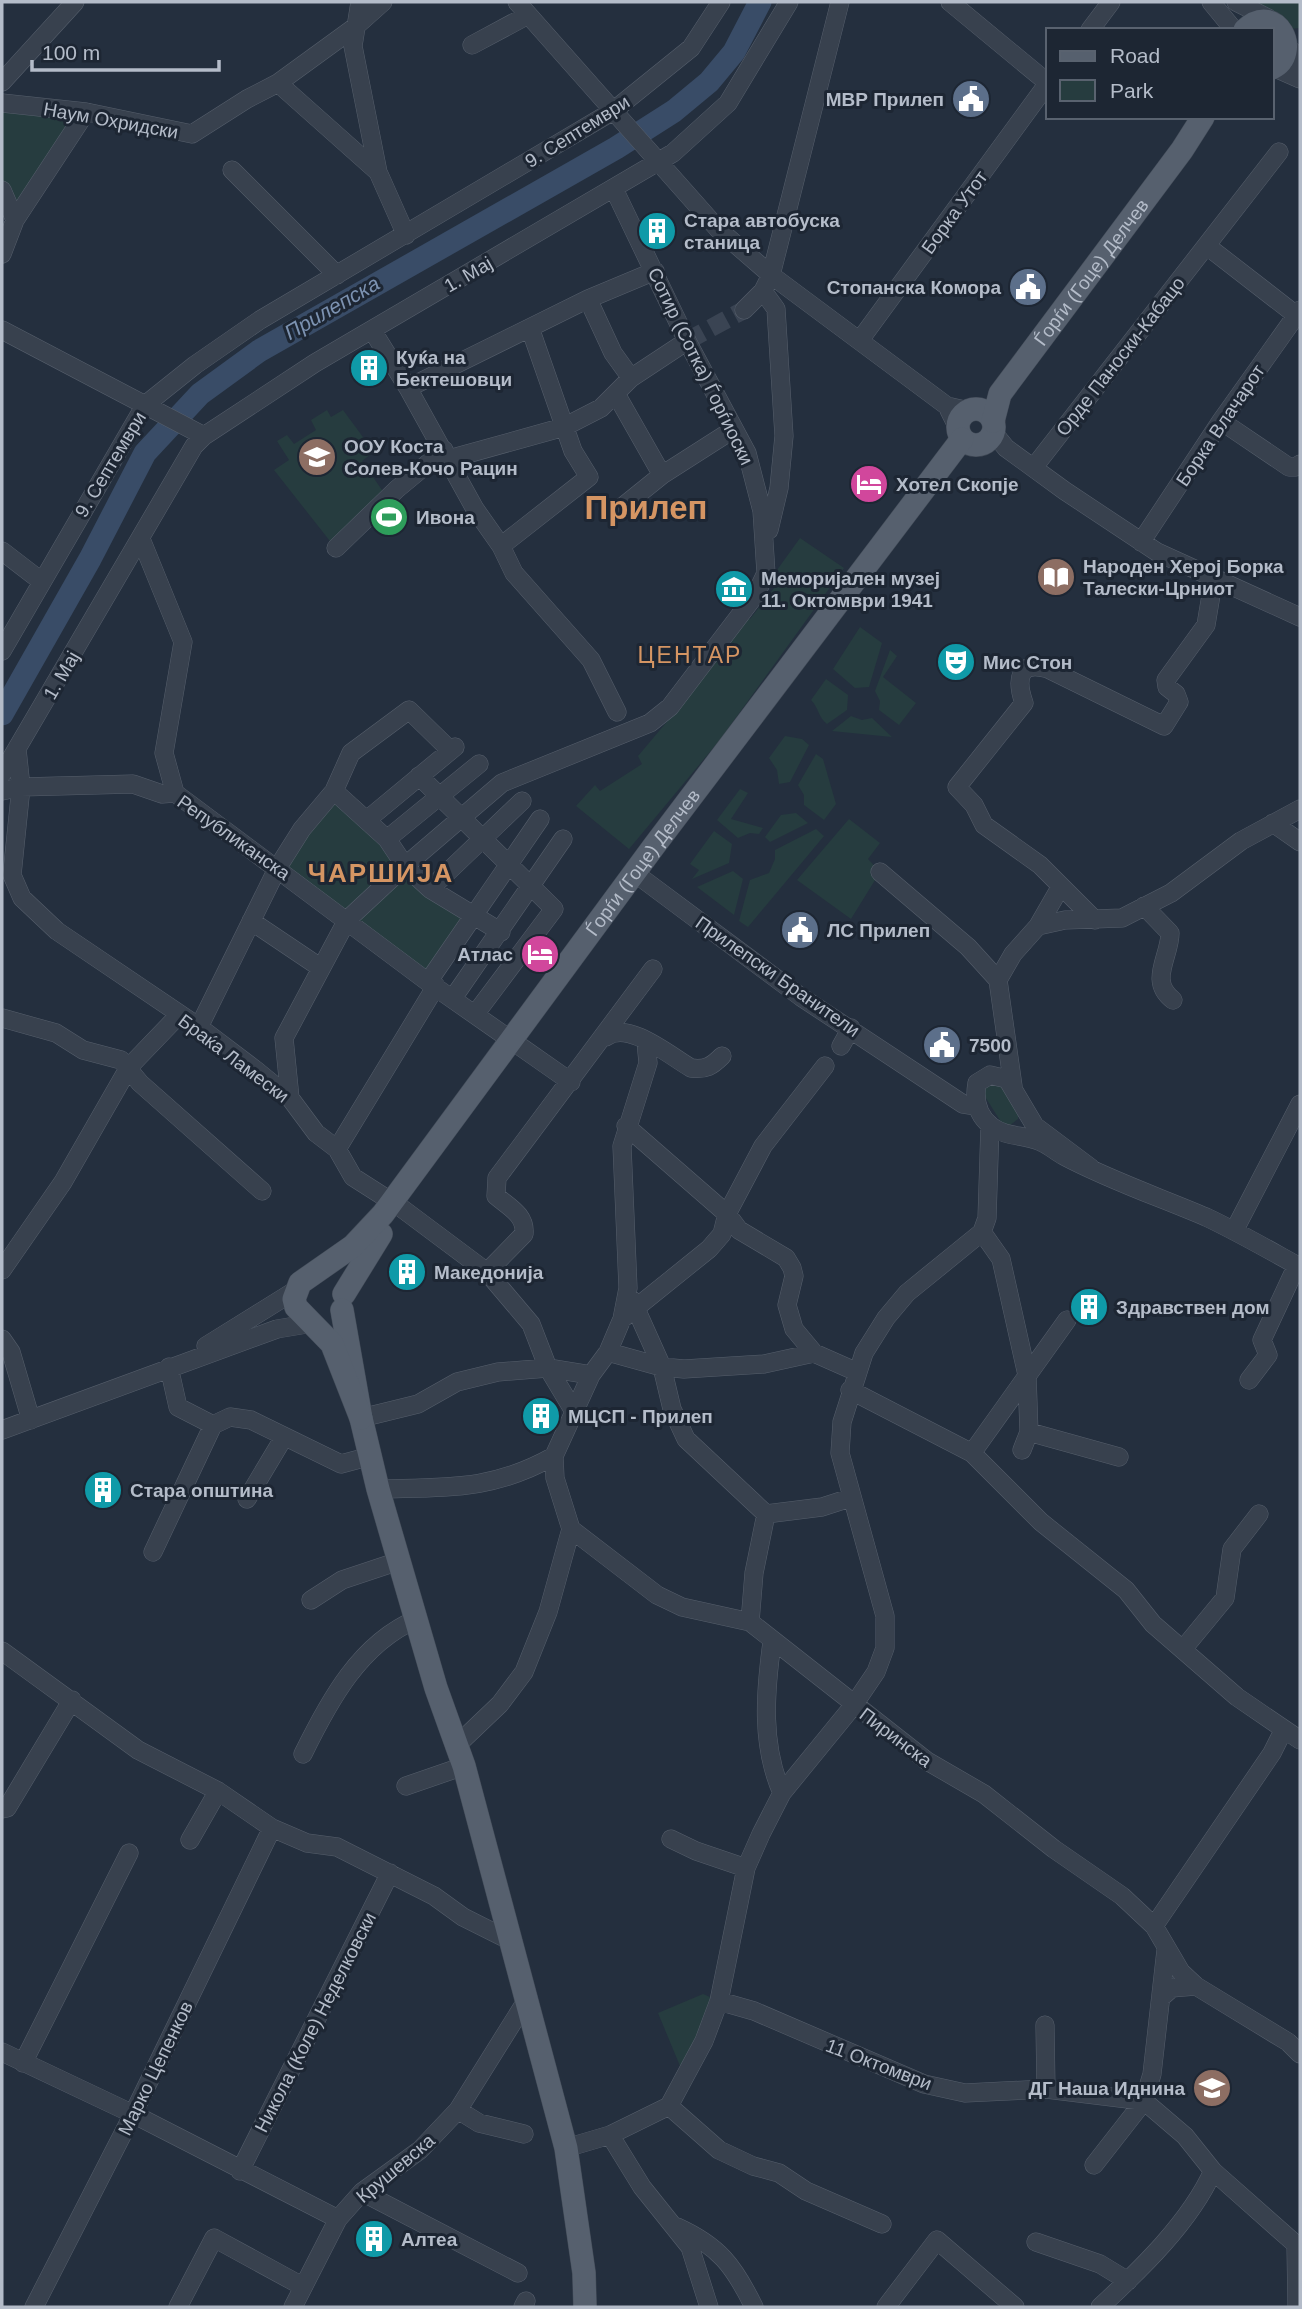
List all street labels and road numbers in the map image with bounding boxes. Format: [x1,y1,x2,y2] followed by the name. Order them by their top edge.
[521,91,633,172] street label: 9. Септември
[42,98,180,143] street label: Наум Охридски
[917,166,992,258] street label: Борка Утот
[1030,195,1153,350] street label: Ѓорѓи (Гоце) Делчев
[441,252,496,297] street label: 1. Мај
[644,264,758,468] street label: Сотир (Сотка) Ѓорѓиоски
[1052,273,1189,440] street label: Орде Паноски-Кабацо
[1172,360,1269,490] street label: Борка Влачарот
[71,408,150,521] street label: 9. Септември
[39,648,84,703] street label: 1. Мај
[582,785,704,940] street label: Ѓорѓи (Гоце) Делчев
[173,791,294,884] street label: Републиканска
[692,912,864,1041] street label: Прилепски Бранители
[174,1010,293,1107] street label: Браќа Ламески
[856,1704,936,1772] street label: Пиринска
[251,1909,380,2136] street label: Никола (Коле) Неделковски
[114,1998,197,2139] street label: Марко Цепенков
[823,2035,935,2094] street label: 11 Октомври
[352,2129,439,2207] street label: Крушевска

